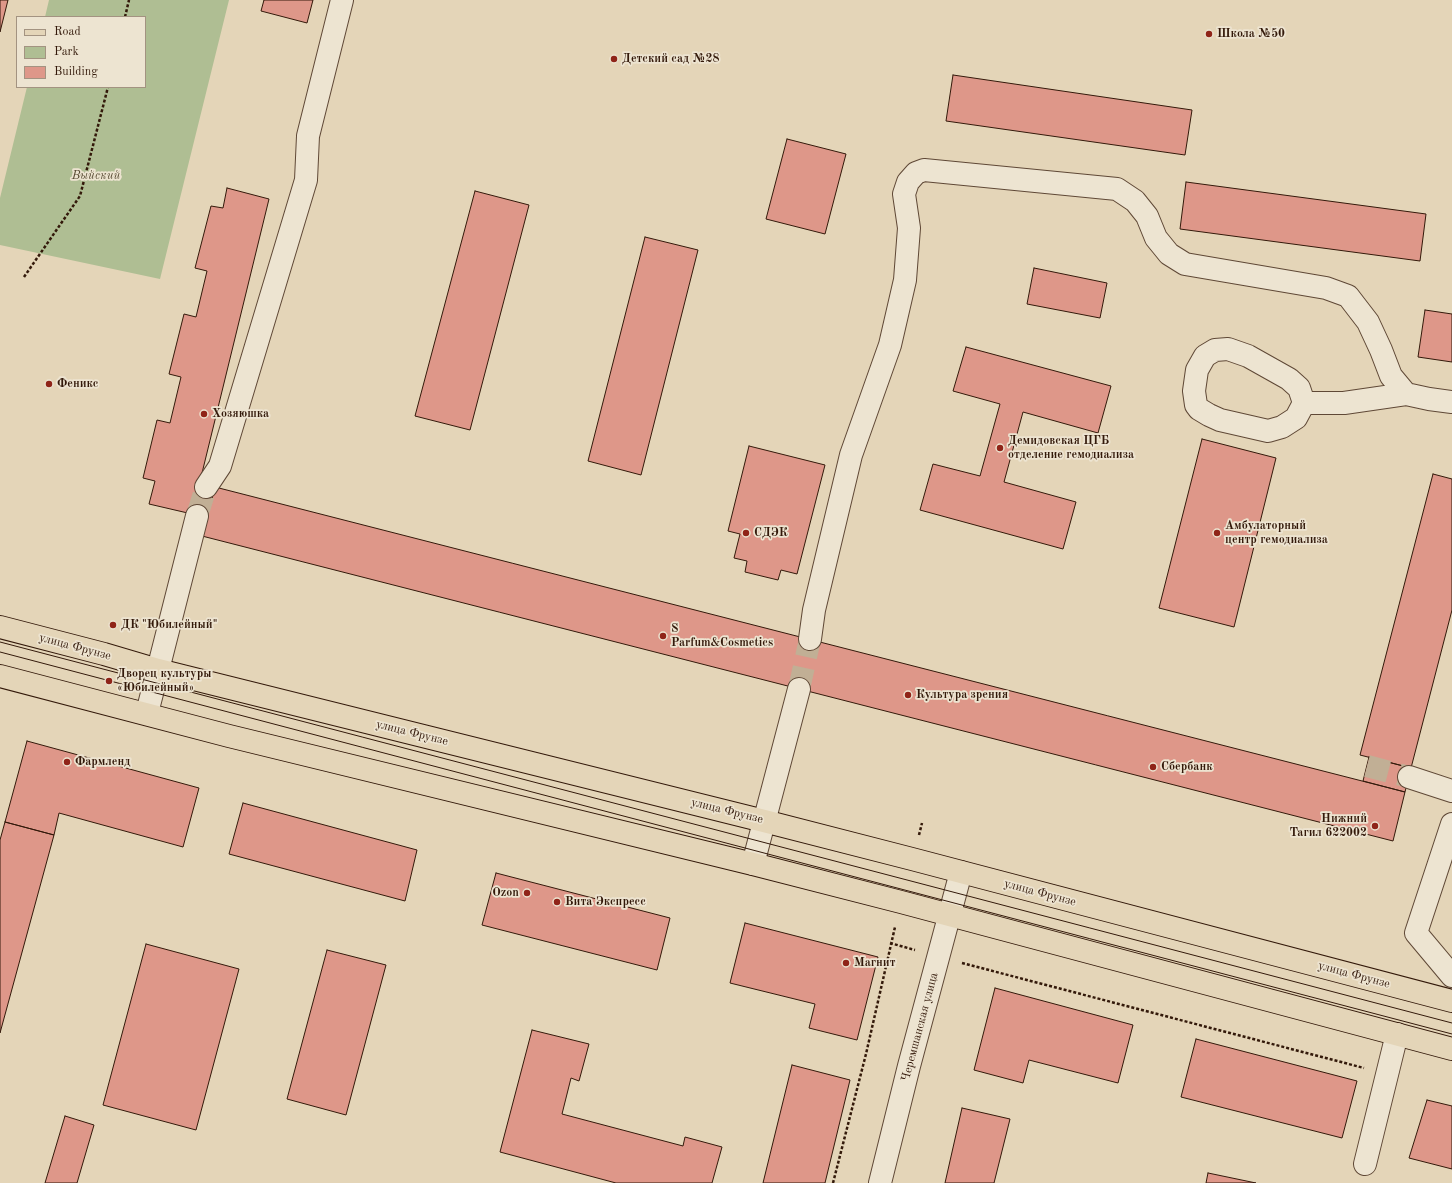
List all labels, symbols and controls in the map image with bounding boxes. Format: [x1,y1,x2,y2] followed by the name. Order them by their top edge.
[16,16,146,88] legend
[54,26,81,38] text: Road
[1217,27,1285,41] place label: Школа №50
[1204,29,1214,39] marker: Школа №50
[54,46,79,58] text: Park
[622,52,719,66] place label: Детский сад №28
[609,54,619,64] marker: Детский сад №28
[54,66,98,78] text: Building
[72,169,120,183] park label: Выйский
[57,377,98,391] place label: Феникс
[44,379,54,389] marker: Феникс
[212,407,269,421] place label: Хозяюшка
[199,409,209,419] marker: Хозяюшка
[1008,434,1134,462] place label: Демидовская ЦГБ отделение гемодиализа
[995,443,1005,453] marker: Демидовская ЦГБ отделение гемодиализа
[1225,519,1328,547] place label: Амбулаторный центр гемодиализа
[754,526,788,540] place label: СДЭК
[741,528,751,538] marker: СДЭК
[1212,528,1222,538] marker: Амбулаторный центр гемодиализа
[121,618,217,632] place label: ДК "Юбилейный"
[108,620,118,630] marker: ДК "Юбилейный"
[671,622,773,650] place label: S Parfum&Cosmetics
[38,631,112,663] street label: улица Фрунзе
[658,631,668,641] marker: S Parfum&Cosmetics
[117,667,211,695] place label: Дворец культуры «Юбилейный»
[104,676,114,686] marker: Дворец культуры «Юбилейный»
[916,688,1008,702] place label: Культура зрения
[903,690,913,700] marker: Культура зрения
[374,717,450,749] street label: улица Фрунзе
[75,755,130,769] place label: Фармленд
[62,757,72,767] marker: Фармленд
[1161,760,1213,774] place label: Сбербанк
[1148,762,1158,772] marker: Сбербанк
[689,795,765,827] street label: улица Фрунзе
[1289,812,1367,840] place label: Нижний Тагил 622002
[1370,821,1380,831] marker: Нижний Тагил 622002
[1003,877,1077,909] street label: улица Фрунзе
[492,886,519,900] place label: Ozon
[522,888,532,898] marker: Ozon
[565,895,646,909] place label: Вита Экспресс
[552,897,562,907] marker: Вита Экспресс
[854,956,896,970] place label: Магнит
[841,958,851,968] marker: Магнит
[1317,959,1391,991] street label: улица Фрунзе
[899,971,941,1083] street label: Черемшанская улица

